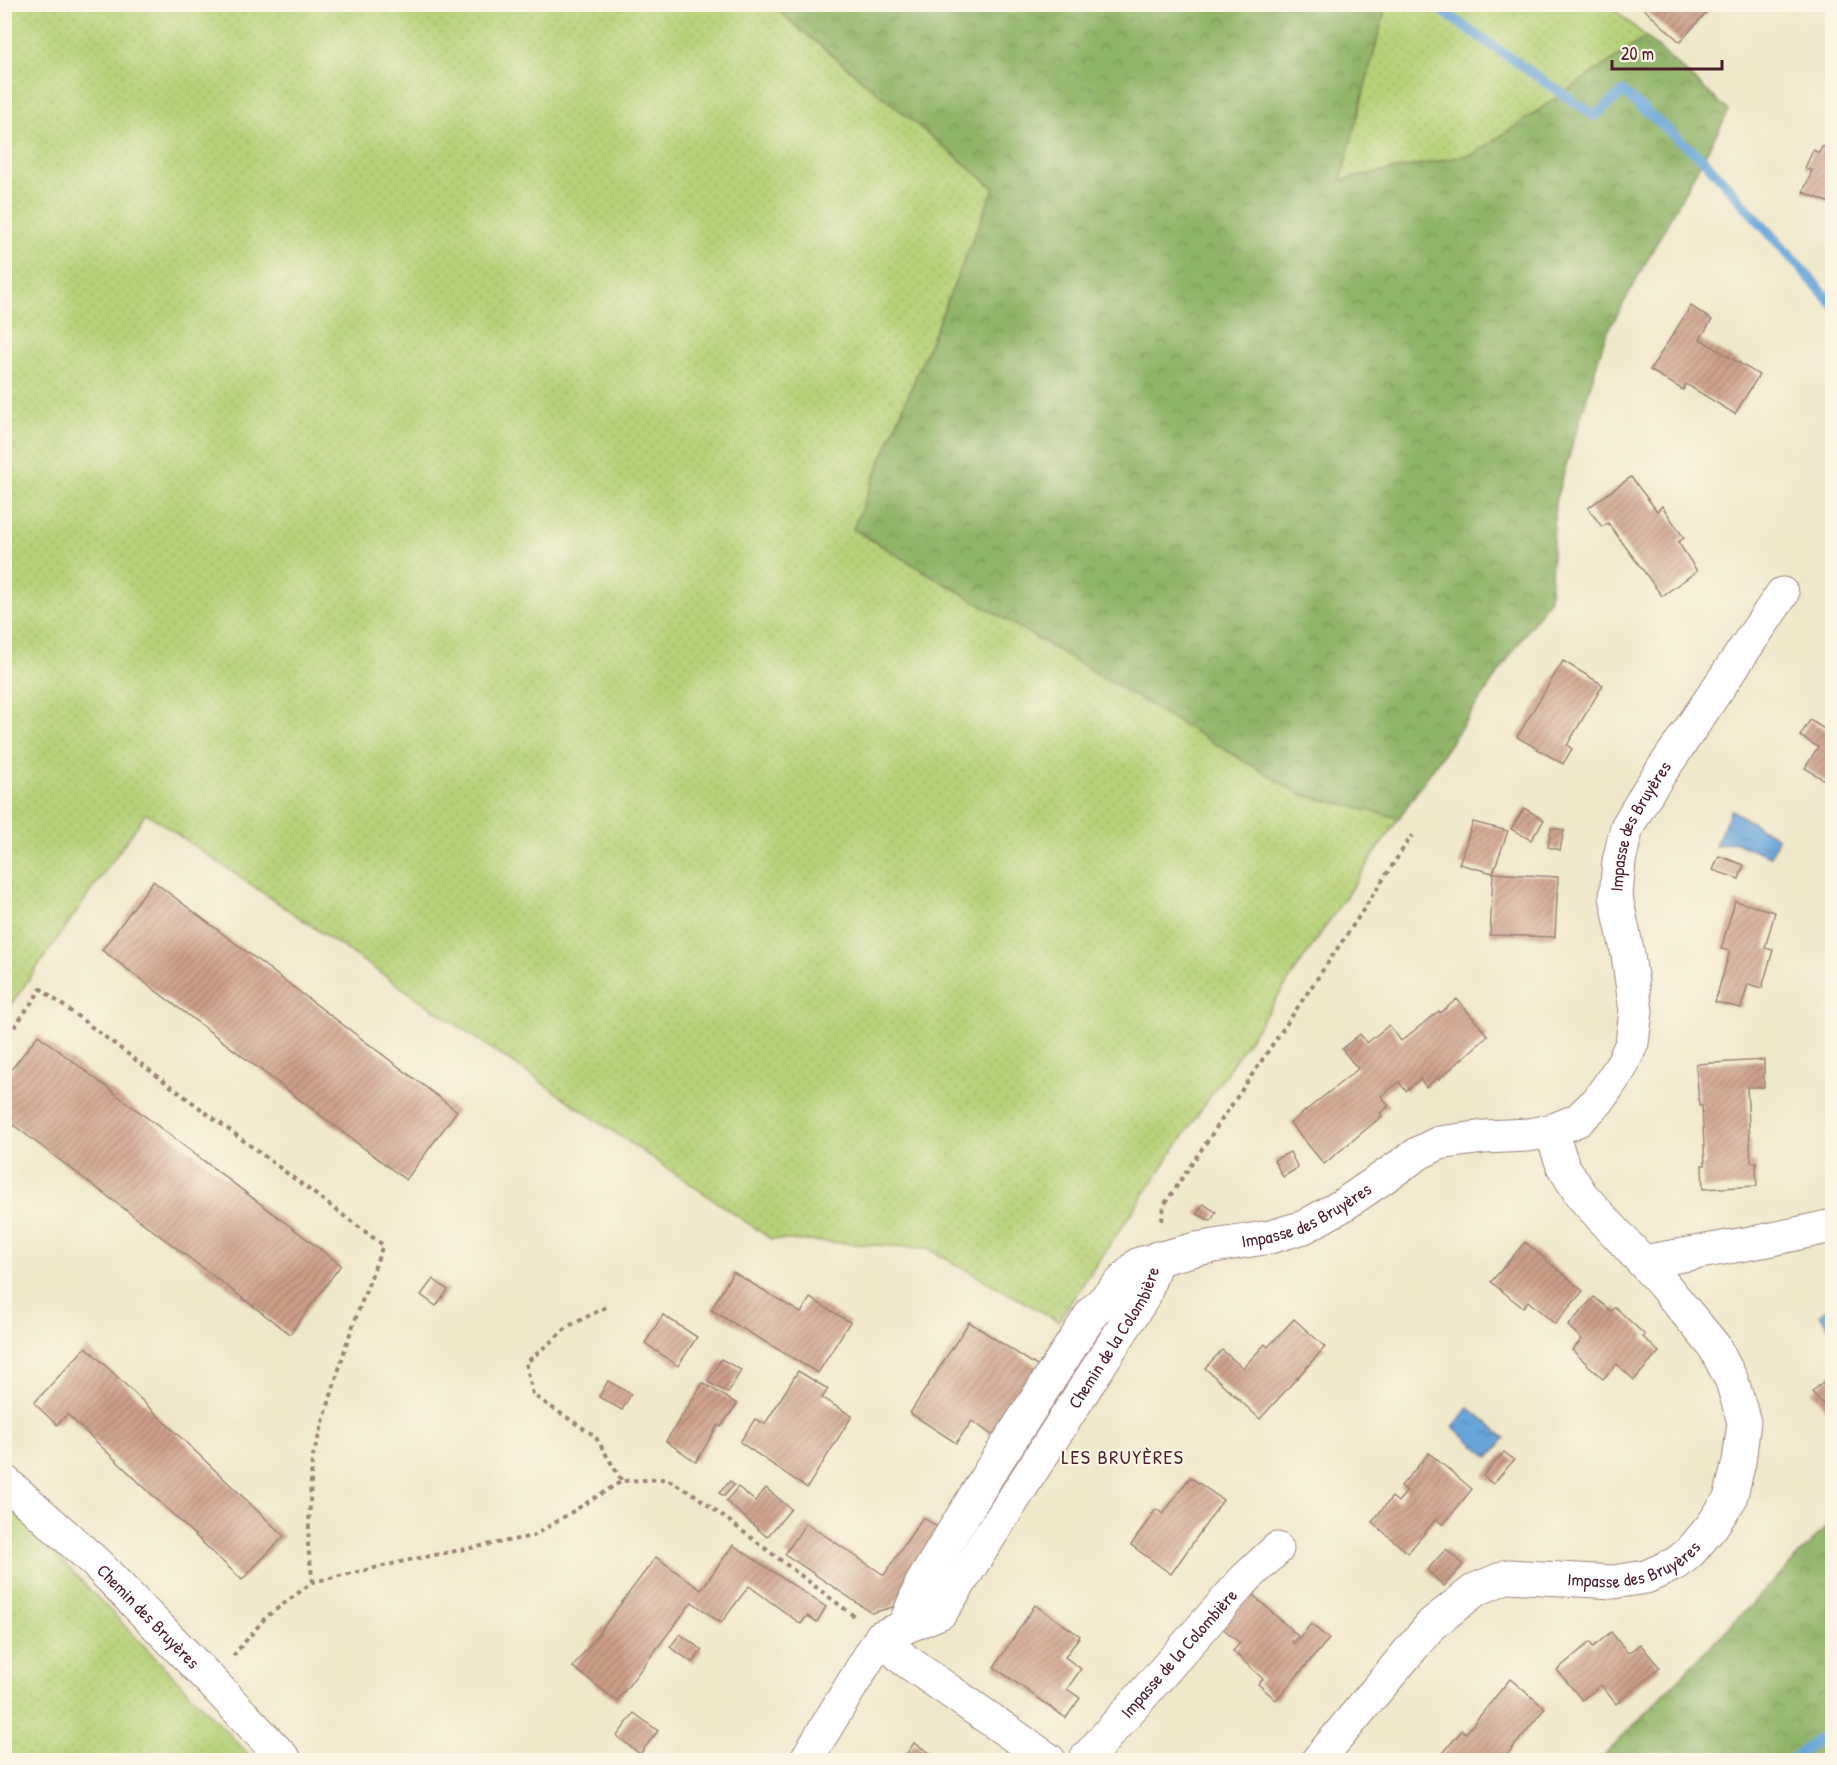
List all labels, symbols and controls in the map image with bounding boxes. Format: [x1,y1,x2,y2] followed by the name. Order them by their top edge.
[1612,33,1722,71] scale bar
[1621,41,1654,66] text: 20 m
[1603,756,1677,893] street label: Impasse des Bruyères
[1239,1176,1376,1253] street label: Impasse des Bruyères
[1062,1263,1165,1413] street label: Chemin de la Colombière
[1061,1443,1185,1470] district label: LES BRUYÈRES
[1567,1535,1706,1594] street label: Impasse des Bruyères
[92,1558,206,1674] street label: Chemin des Bruyères
[1115,1583,1243,1723] street label: Impasse de la Colombière

